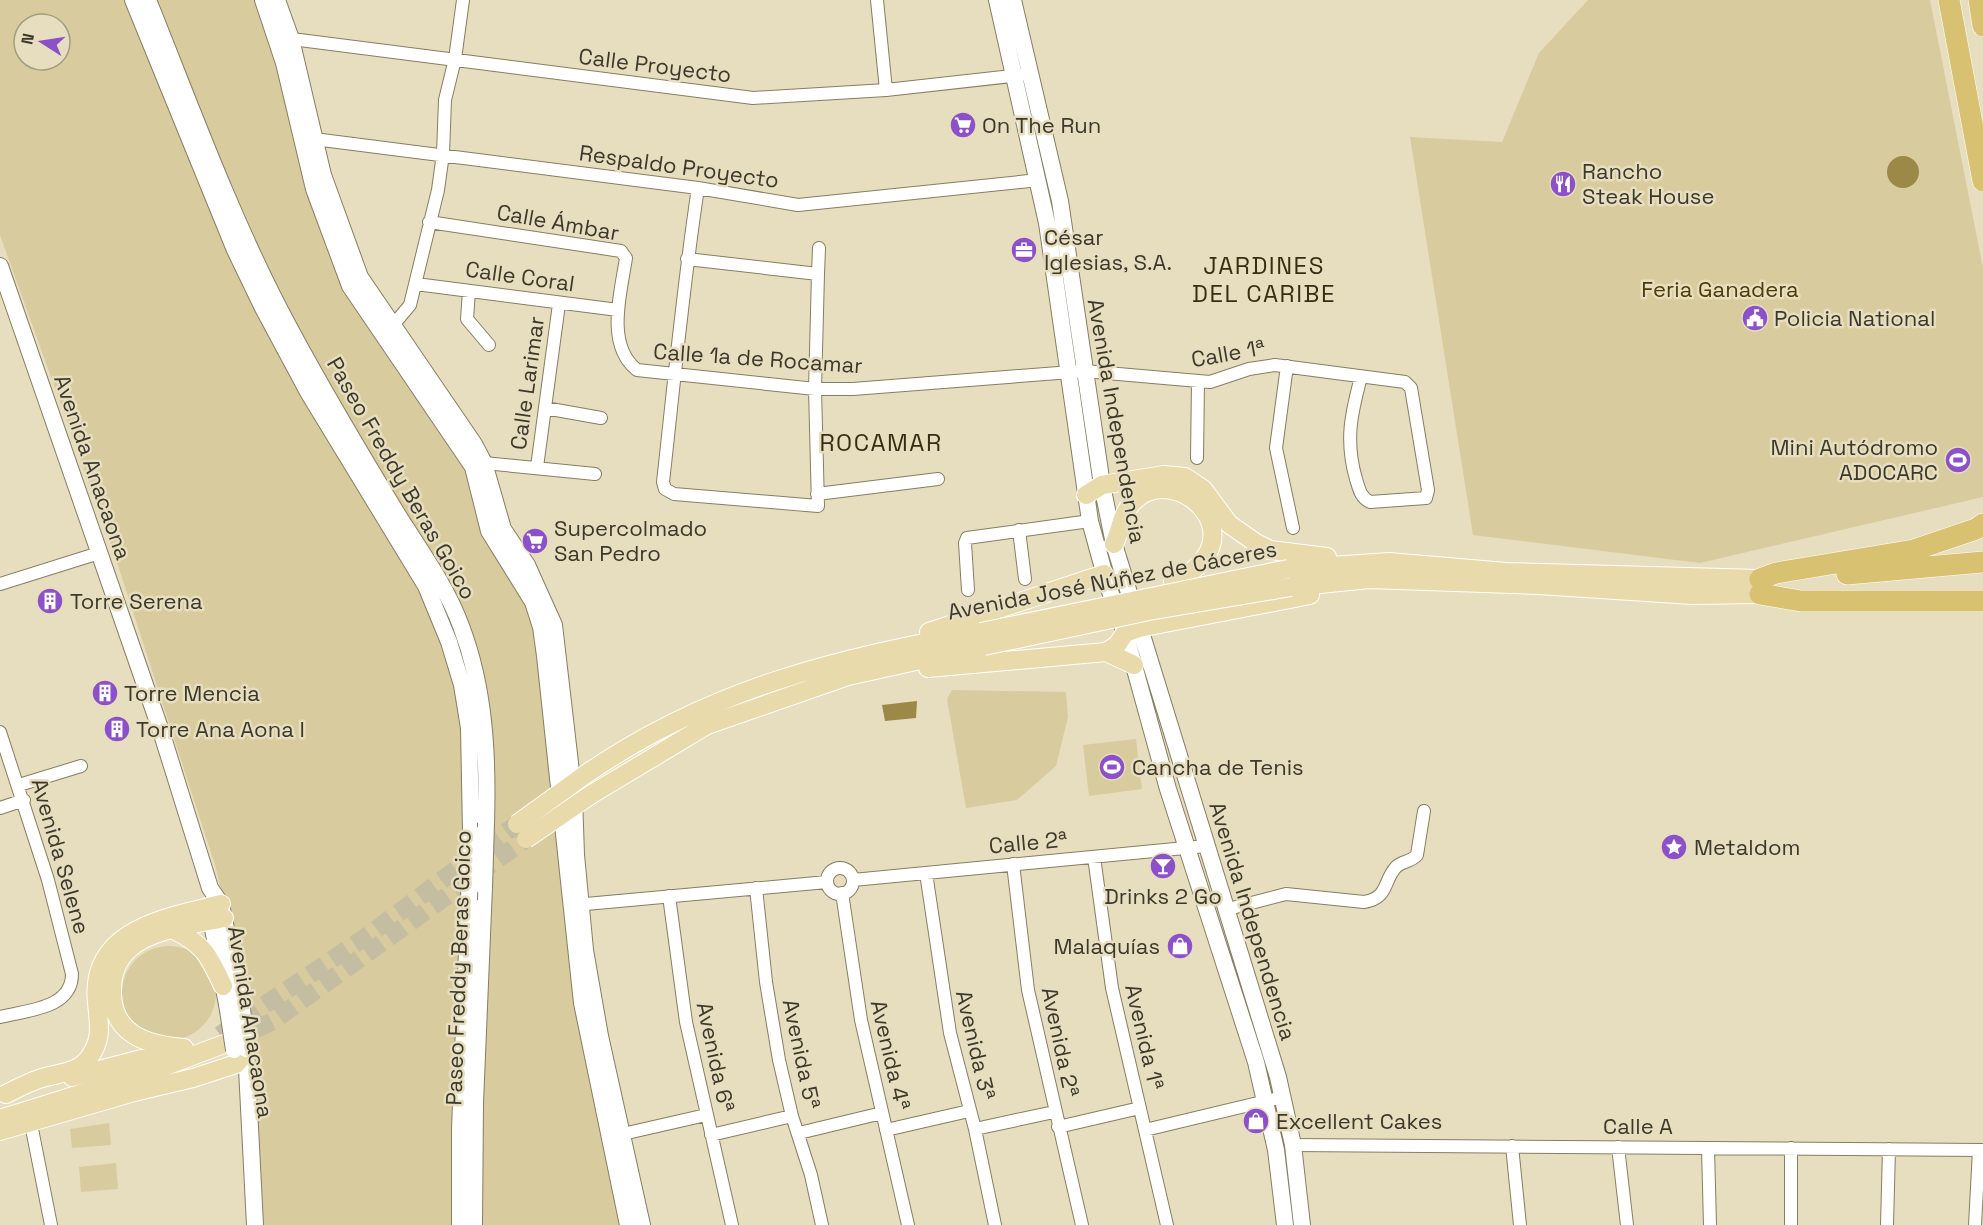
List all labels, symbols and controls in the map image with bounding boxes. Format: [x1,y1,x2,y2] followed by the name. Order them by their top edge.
[12,12,72,72] north arrow
[16,32,39,46] text: N
[577,42,733,88] street label: Calle Proyecto
[948,110,978,140] supermarket icon: On The Run
[982,111,1101,139] place label: On The Run
[577,138,781,194] street label: Respaldo Proyecto
[1582,157,1715,210] place label: Rancho Steak House
[1548,169,1578,199] restaurant icon: Rancho Steak House
[495,197,621,247] street label: Calle Ámbar
[1044,223,1172,276] place label: César Iglesias, S.A.
[1009,235,1039,265] office icon: César Iglesias, S.A.
[1192,250,1336,309] district label: JARDINES DEL CARIBE
[464,254,576,298] street label: Calle Coral
[1641,275,1799,303] park label: Feria Ganadera
[1082,297,1152,546] street label: Avenida Independencia
[1740,303,1770,333] public building icon: Policia National
[1774,304,1935,332] place label: Policia National
[504,314,550,452] street label: Calle Larimar
[1189,333,1267,373] street label: Calle 1ª
[652,337,864,379] street label: Calle 1a de Rocamar
[321,352,483,604] street label: Paseo Freddy Beras Goico
[48,371,138,564] street label: Avenida Anacaona
[819,427,943,458] district label: ROCAMAR
[1771,433,1938,486] place label: Mini Autódromo ADOCARC
[1943,445,1973,475] sports icon: Mini Autódromo ADOCARC
[554,514,707,567] place label: Supercolmado San Pedro
[520,526,550,556] supermarket icon: Supercolmado San Pedro
[945,534,1279,626] street label: Avenida José Núñez de Cáceres
[35,586,65,616] building icon: Torre Serena
[70,587,203,615] place label: Torre Serena
[90,678,120,708] building icon: Torre Mencia
[124,679,260,707] place label: Torre Mencia
[102,714,132,744] building icon: Torre Ana Aona I
[136,715,305,743] place label: Torre Ana Aona I
[1097,752,1127,782] sports icon: Cancha de Tenis
[1132,753,1304,781] place label: Cancha de Tenis
[25,775,97,937] street label: Avenida Selene
[1203,798,1303,1044] street label: Avenida Independencia
[988,825,1068,859] street label: Calle 2ª
[439,830,477,1106] street label: Paseo Freddy Beras Goico
[1659,832,1689,862] place icon: Metaldom
[1694,833,1800,861] place label: Metaldom
[1148,851,1178,881] bar icon: Drinks 2 Go
[1104,882,1222,910] place label: Drinks 2 Go
[222,924,280,1120] street label: Avenida Anacaona
[1165,931,1195,961] shop icon: Malaquías
[1053,932,1160,960] place label: Malaquías
[1119,981,1171,1093] street label: Avenida 1ª
[1036,984,1086,1100] street label: Avenida 2ª
[950,987,1002,1103] street label: Avenida 3ª
[777,996,827,1112] street label: Avenida 5ª
[865,997,917,1113] street label: Avenida 4ª
[691,999,741,1115] street label: Avenida 6ª
[1241,1106,1271,1136] shop icon: Excellent Cakes
[1276,1107,1442,1135] place label: Excellent Cakes
[1603,1112,1673,1140] street label: Calle A

